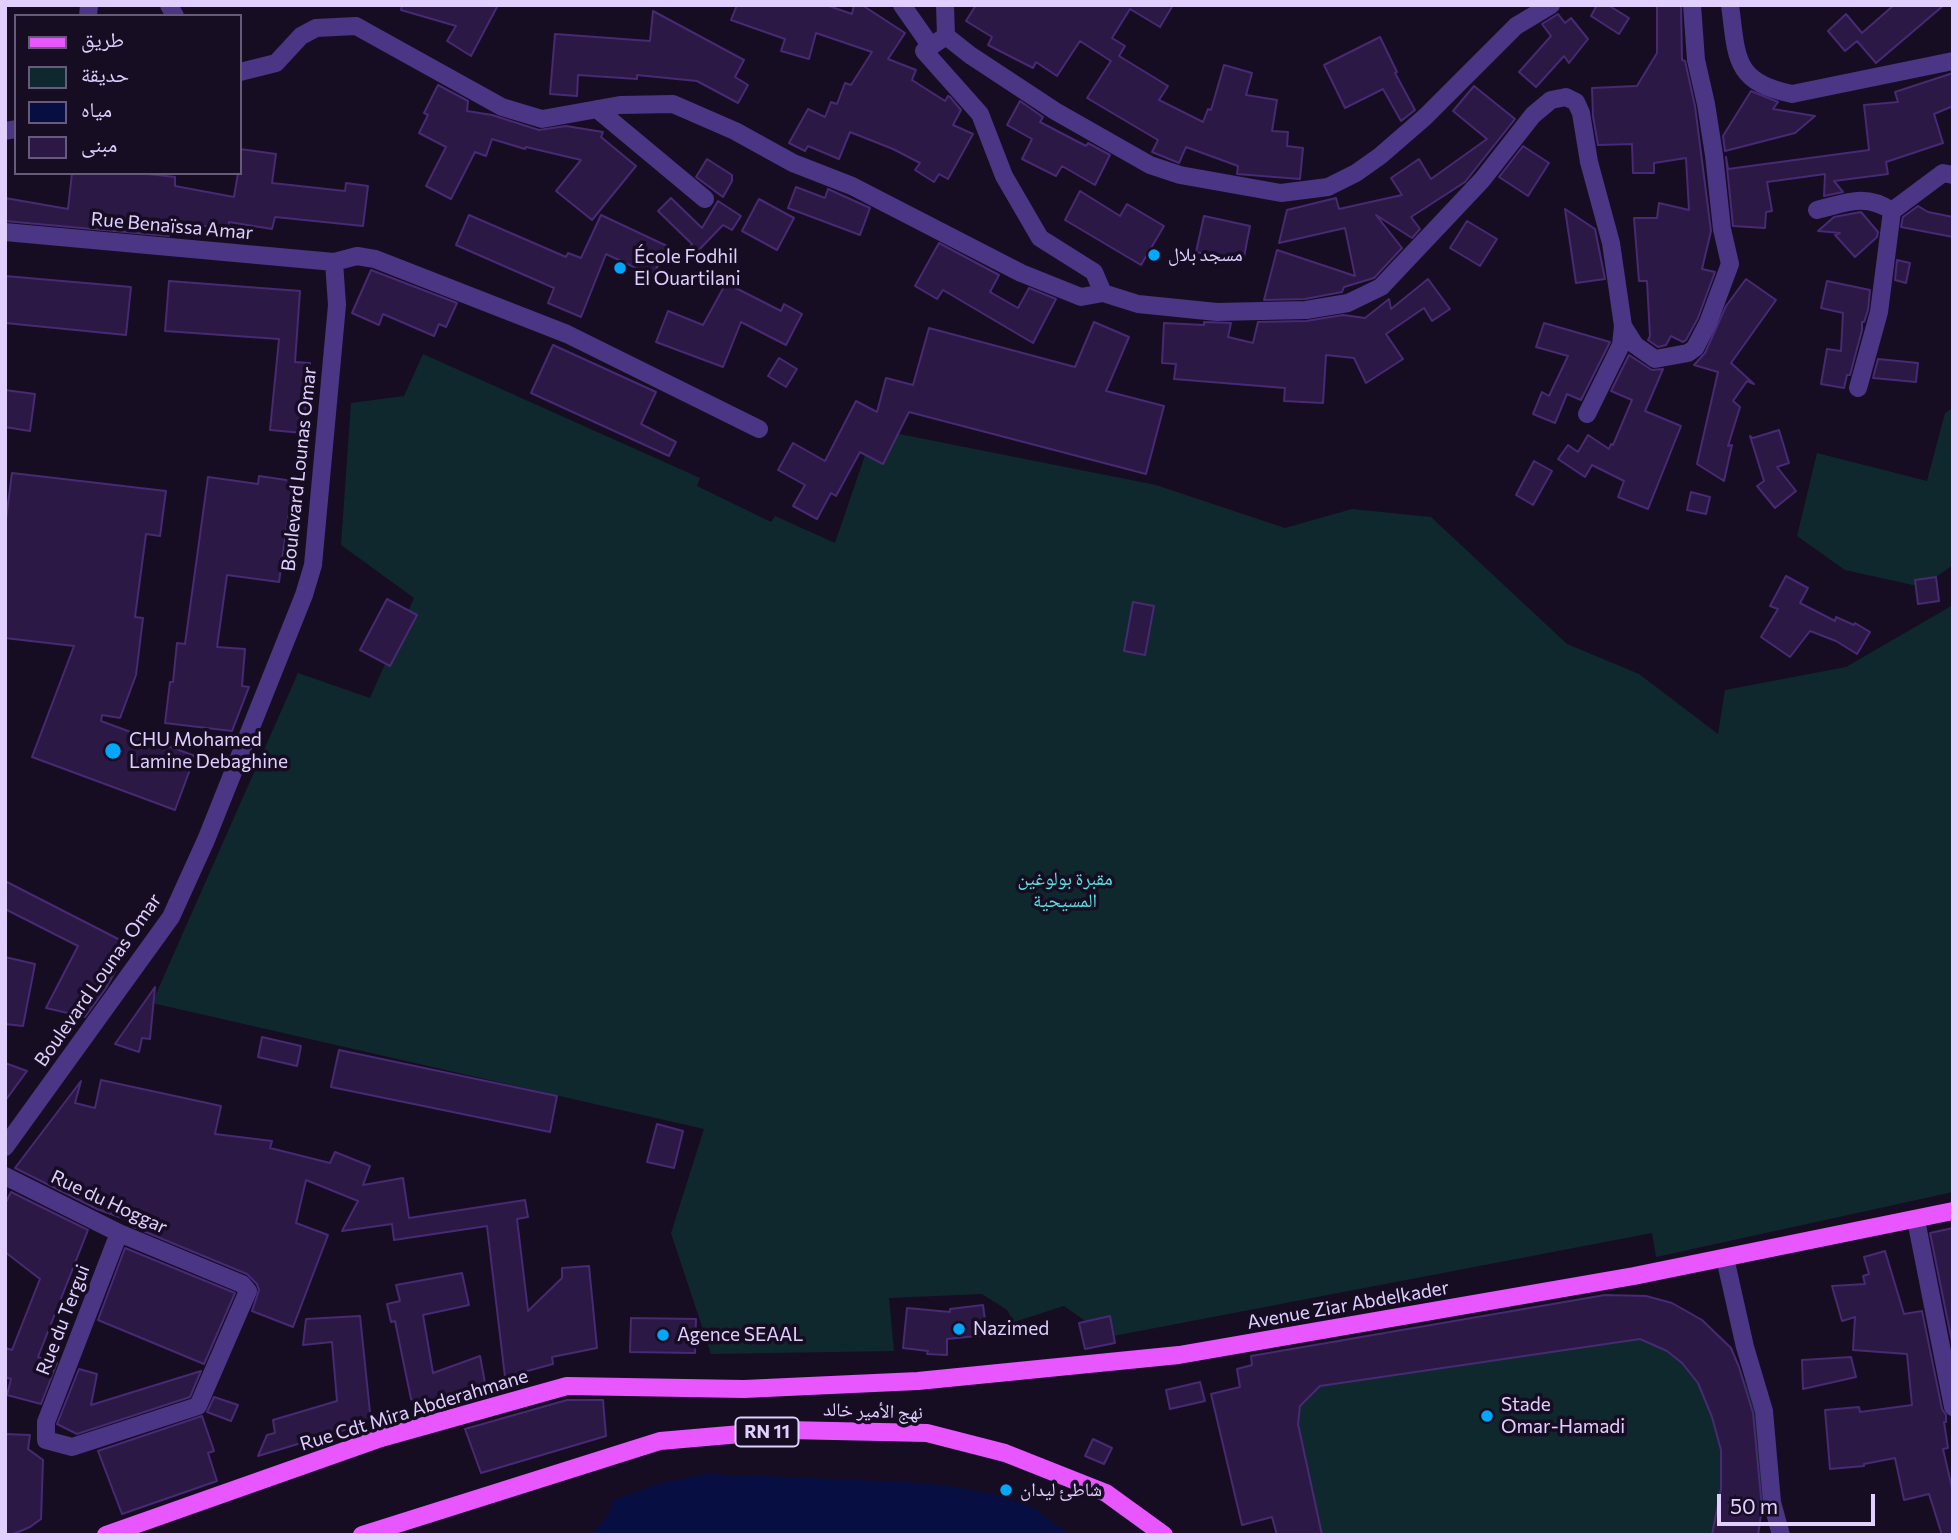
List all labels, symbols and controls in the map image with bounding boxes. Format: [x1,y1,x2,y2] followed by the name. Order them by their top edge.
[14,14,242,175] legend
[81,26,124,51] text: طريق
[81,61,129,86] text: حديقة
[81,96,112,121] text: مياه
[81,131,117,156] text: مبنى
[90,208,254,244] street label: Rue Benaïssa Amar
[1168,244,1243,266] place label: مسجد بلال
[634,246,741,290] place label: École Fodhil El Ouartilani
[1146,247,1162,263] marker: مسجد بلال
[612,260,628,276] marker: École Fodhil El Ouartilani
[277,365,321,573] street label: Boulevard Lounas Omar
[129,729,288,773] place label: CHU Mohamed Lamine Debaghine
[103,741,123,761] marker: CHU Mohamed Lamine Debaghine
[1017,868,1113,912] park label: مقبرة بولوغين المسيحية
[30,889,166,1071] street label: Boulevard Lounas Omar
[47,1165,171,1239] street label: Rue du Hoggar
[32,1262,94,1378] street label: Rue du Tergui
[1245,1276,1451,1334] street label: Avenue Ziar Abdelkader
[973,1318,1049,1340] place label: Nazimed
[951,1321,967,1337] marker: Nazimed
[677,1324,803,1346] place label: Agence SEAAL
[655,1327,671,1343] marker: Agence SEAAL
[297,1364,531,1456] street label: Rue Cdt Mira Abderahmane
[1501,1394,1625,1438] place label: Stade Omar-Hamadi
[823,1398,923,1424] street label: نهج الأمير خالد
[1479,1408,1495,1424] marker: Stade Omar-Hamadi
[736,1418,798,1447] road number: RN 11
[1020,1479,1102,1501] place label: شاطئ ليدان
[1720,1480,1878,1524] scale bar
[998,1482,1014,1498] marker: شاطئ ليدان
[1730,1493,1778,1518] text: 50 m

